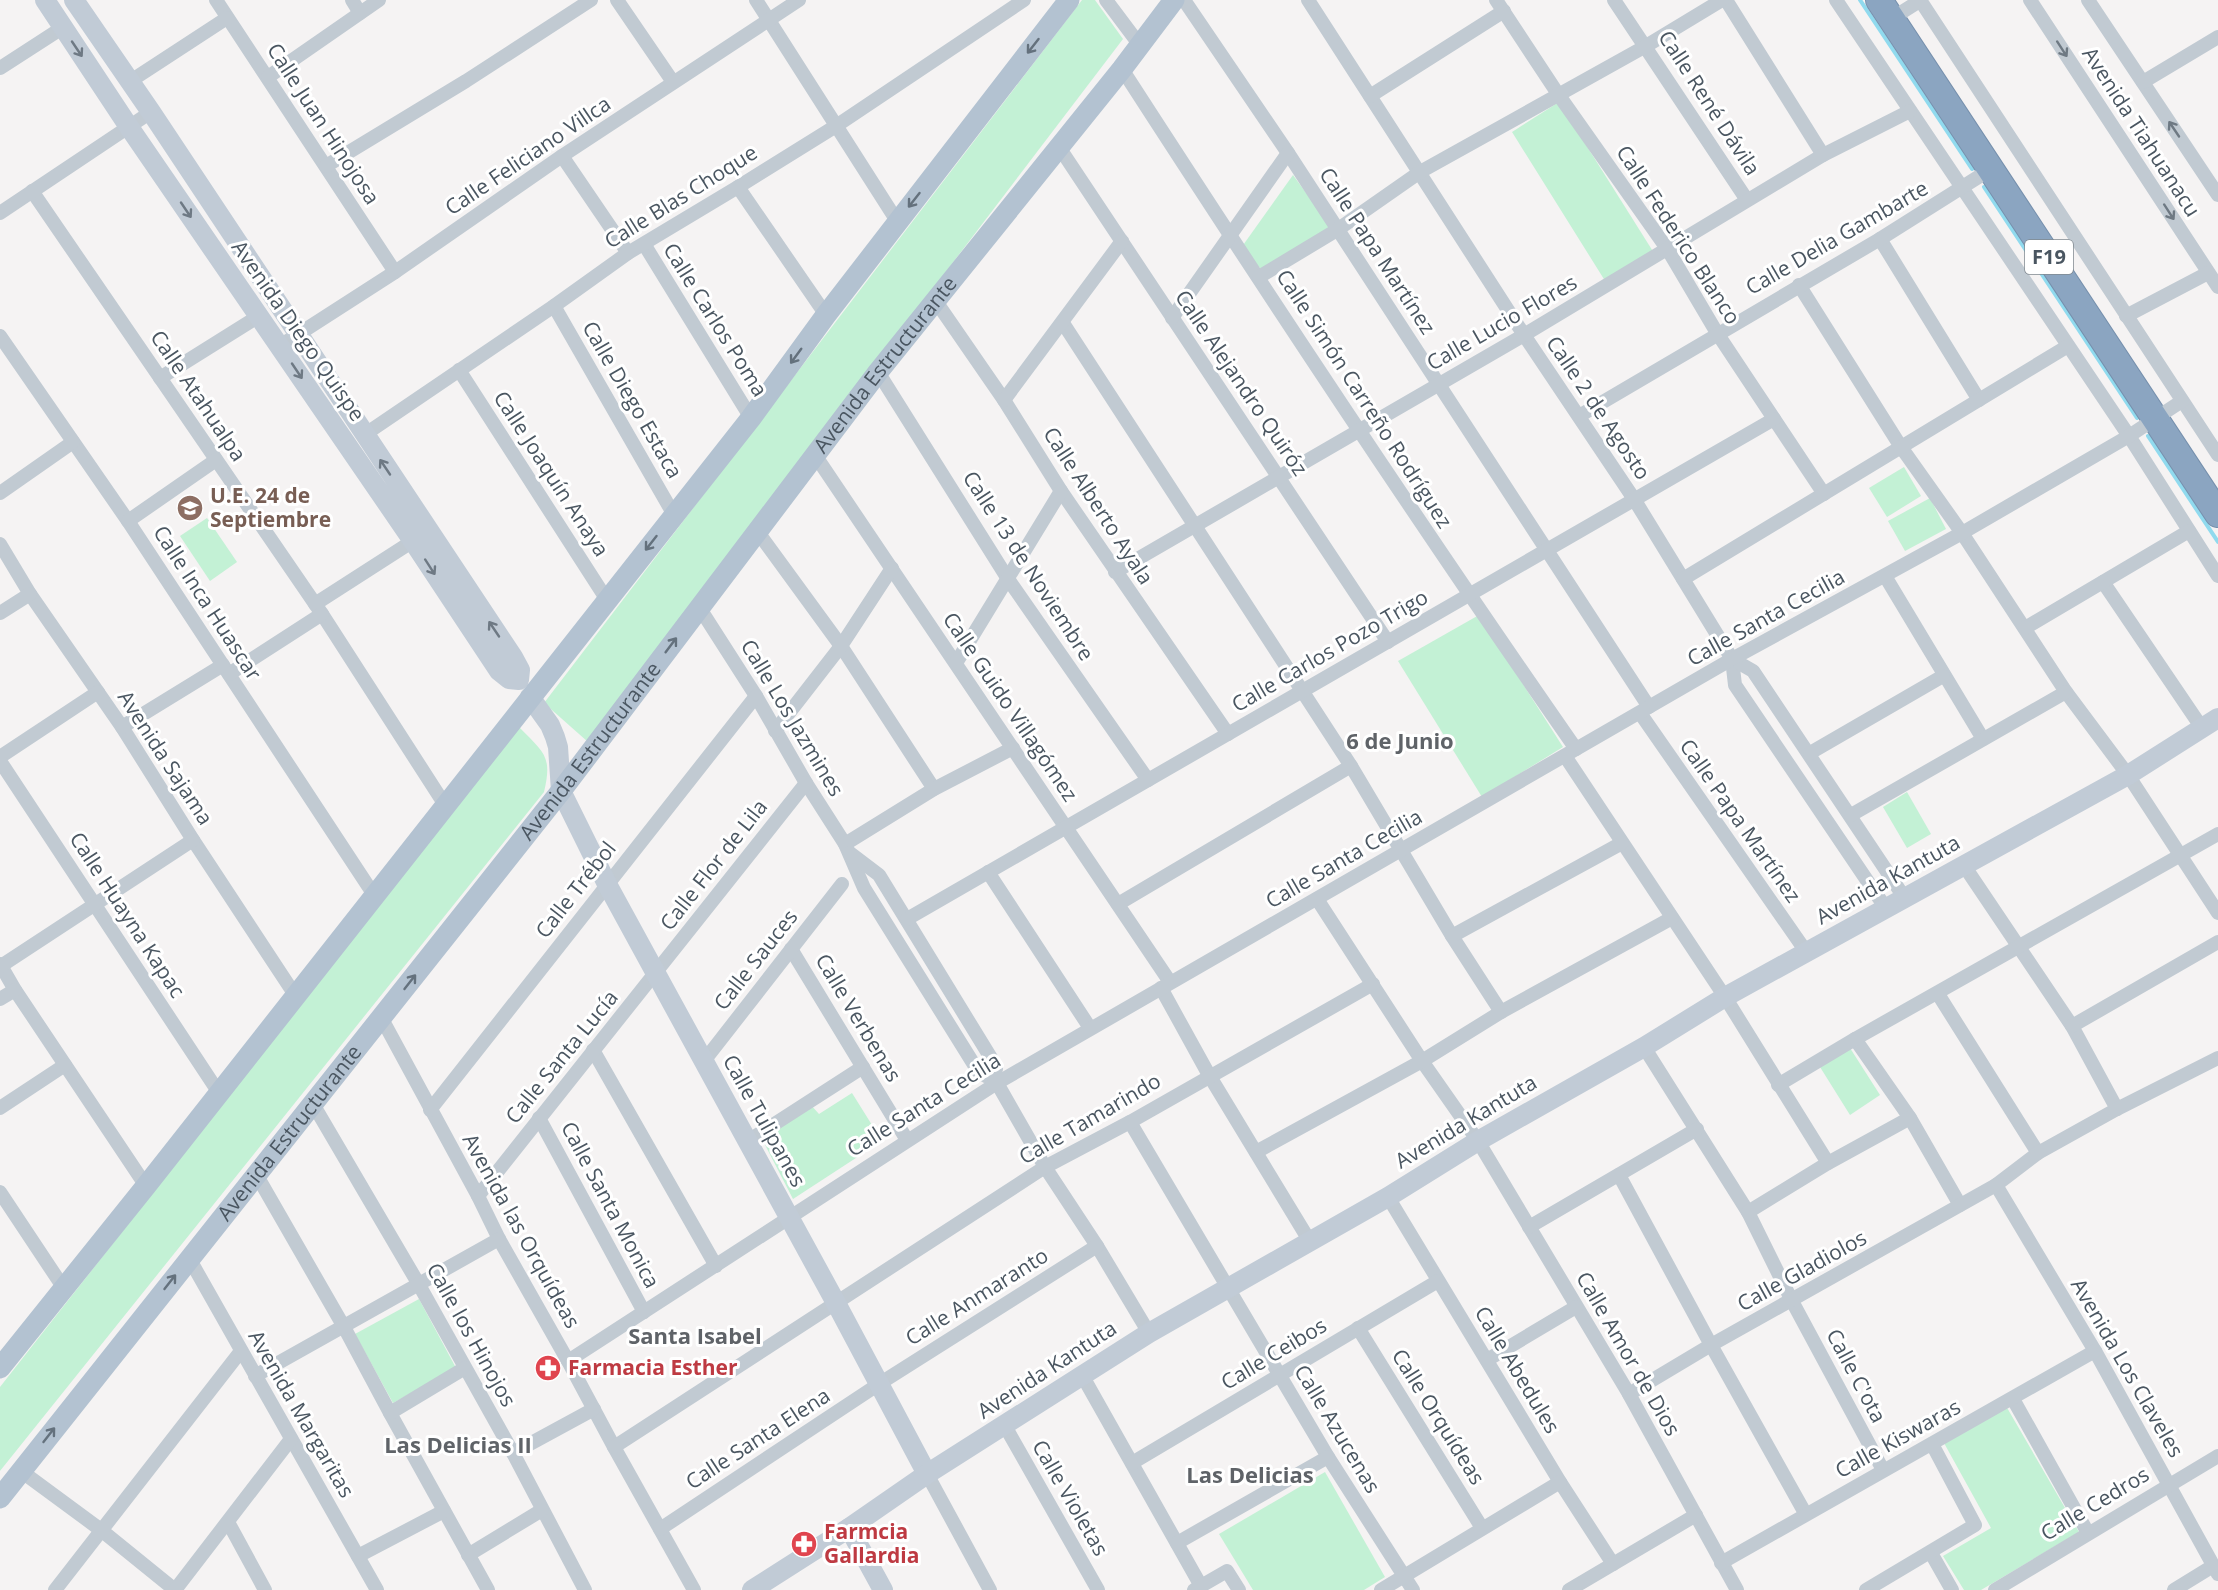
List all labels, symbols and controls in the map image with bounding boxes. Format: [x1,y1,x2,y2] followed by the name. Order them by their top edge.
[1653,25,1767,180] street label: Calle René Dávila
[261,37,387,210] street label: Calle Juan Hinojosa
[1027,38,1040,54] one-way arrow
[71,40,83,57] one-way arrow
[2056,40,2068,57] one-way arrow
[2076,41,2207,222] street label: Avenida Tiahuanacu
[439,89,616,221] street label: Calle Feliciano Villca
[2168,121,2180,138] one-way arrow
[599,138,762,254] street label: Calle Blas Choque
[1610,140,1747,329] street label: Calle Federico Blanco
[1313,162,1442,339] street label: Calle Papa Martínez
[1740,173,1933,301] street label: Calle Delia Gambarte
[907,192,920,208] one-way arrow
[180,202,192,218] one-way arrow
[2163,203,2175,220] one-way arrow
[226,234,372,426] street label: Avenida Diego Quispe
[657,237,774,402] street label: Calle Carlos Poma
[2025,240,2073,274] road number: F19
[1271,264,1459,533] street label: Calle Simón Carreño Rodríguez
[1421,268,1582,377] street label: Calle Lucio Flores
[807,270,963,458] street label: Avenida Estructurante
[1169,284,1314,481] street label: Calle Alejandro Quiróz
[576,316,689,483] street label: Calle Diego Estaca
[145,324,253,466] street label: Calle Atahualpa
[1540,330,1657,485] street label: Calle 2 de Agosto
[790,347,802,363] one-way arrow
[291,362,303,378] one-way arrow
[488,385,616,562] street label: Calle Joaquín Anaya
[1037,421,1160,590] street label: Calle Alberto Ayala
[379,459,391,476] one-way arrow
[957,465,1101,666] street label: Calle 13 de Noviembre
[210,481,331,533] place label: U.E. 24 de Septiembre
[175,493,205,523] school or university icon: U.E. 24 de Septiembre
[147,520,269,685] street label: Calle Inca Huascar
[645,535,658,551] one-way arrow
[424,558,436,575] one-way arrow
[1682,562,1849,672] street label: Calle Santa Cecilia
[1226,582,1433,718] street label: Calle Carlos Pozo Trigo
[937,606,1085,807] street label: Calle Guido Villagómez
[488,621,500,638] one-way arrow
[735,634,851,801] street label: Calle Los Jazmines
[664,638,677,654] one-way arrow
[512,656,667,845] street label: Avenida Estructurante
[112,685,220,830] street label: Avenida Sajama
[1346,725,1454,755] district label: 6 de Junio
[1674,733,1808,908] street label: Calle Papa Martínez
[653,793,773,936] street label: Calle Flor de Lila
[1260,802,1427,914] street label: Calle Santa Cecilia
[64,826,192,1003] street label: Calle Huayna Kapac
[1810,828,1965,930] street label: Avenida Kantuta
[529,835,622,944] street label: Calle Trébol
[707,903,803,1016] street label: Calle Sauces
[810,948,908,1087] street label: Calle Verbenas
[404,975,417,991] one-way arrow
[499,984,624,1129] street label: Calle Santa Lucía
[210,1039,367,1226] street label: Avenida Estructurante
[841,1046,1006,1163] street label: Calle Santa Cecilia
[717,1049,813,1192] street label: Calle Tulipanes
[1014,1066,1165,1170] street label: Calle Tamarindo
[1389,1068,1542,1175] street label: Avenida Kantuta
[555,1116,667,1293] street label: Calle Santa Monica
[457,1128,587,1333] street label: Avenida las Orquídeas
[1732,1223,1871,1317] street label: Calle Gladiolos
[900,1241,1053,1351] street label: Calle Anmaranto
[421,1258,523,1411] street label: Calle los Hinojos
[1570,1266,1687,1441] street label: Calle Amor de Dios
[2065,1273,2191,1462] street label: Avenida Los Claveles
[163,1274,176,1290] one-way arrow
[1469,1301,1567,1438] street label: Calle Abedules
[1215,1311,1332,1396] street label: Calle Ceibos
[971,1314,1121,1425] street label: Avenida Kantuta
[628,1320,762,1350] district label: Santa Isabel
[1820,1324,1893,1427] street label: Calle C'ota
[242,1325,361,1502] street label: Avenida Margaritas
[1386,1343,1492,1490] street label: Calle Orquídeas
[533,1353,563,1383] pharmacy icon: Farmacia Esther
[568,1353,738,1381] place label: Farmacia Esther
[1288,1359,1387,1498] street label: Calle Azucenas
[680,1381,835,1495] street label: Calle Santa Elena
[1830,1392,1965,1484] street label: Calle Kiswaras
[43,1427,56,1443] one-way arrow
[384,1429,532,1459] district label: Las Delicias II
[1026,1434,1115,1561] street label: Calle Violetas
[1186,1459,1314,1489] district label: Las Delicias
[2035,1460,2154,1547] street label: Calle Cedros
[824,1517,919,1569] place label: Farmcia Gallardia
[789,1529,819,1559] pharmacy icon: Farmcia Gallardia

